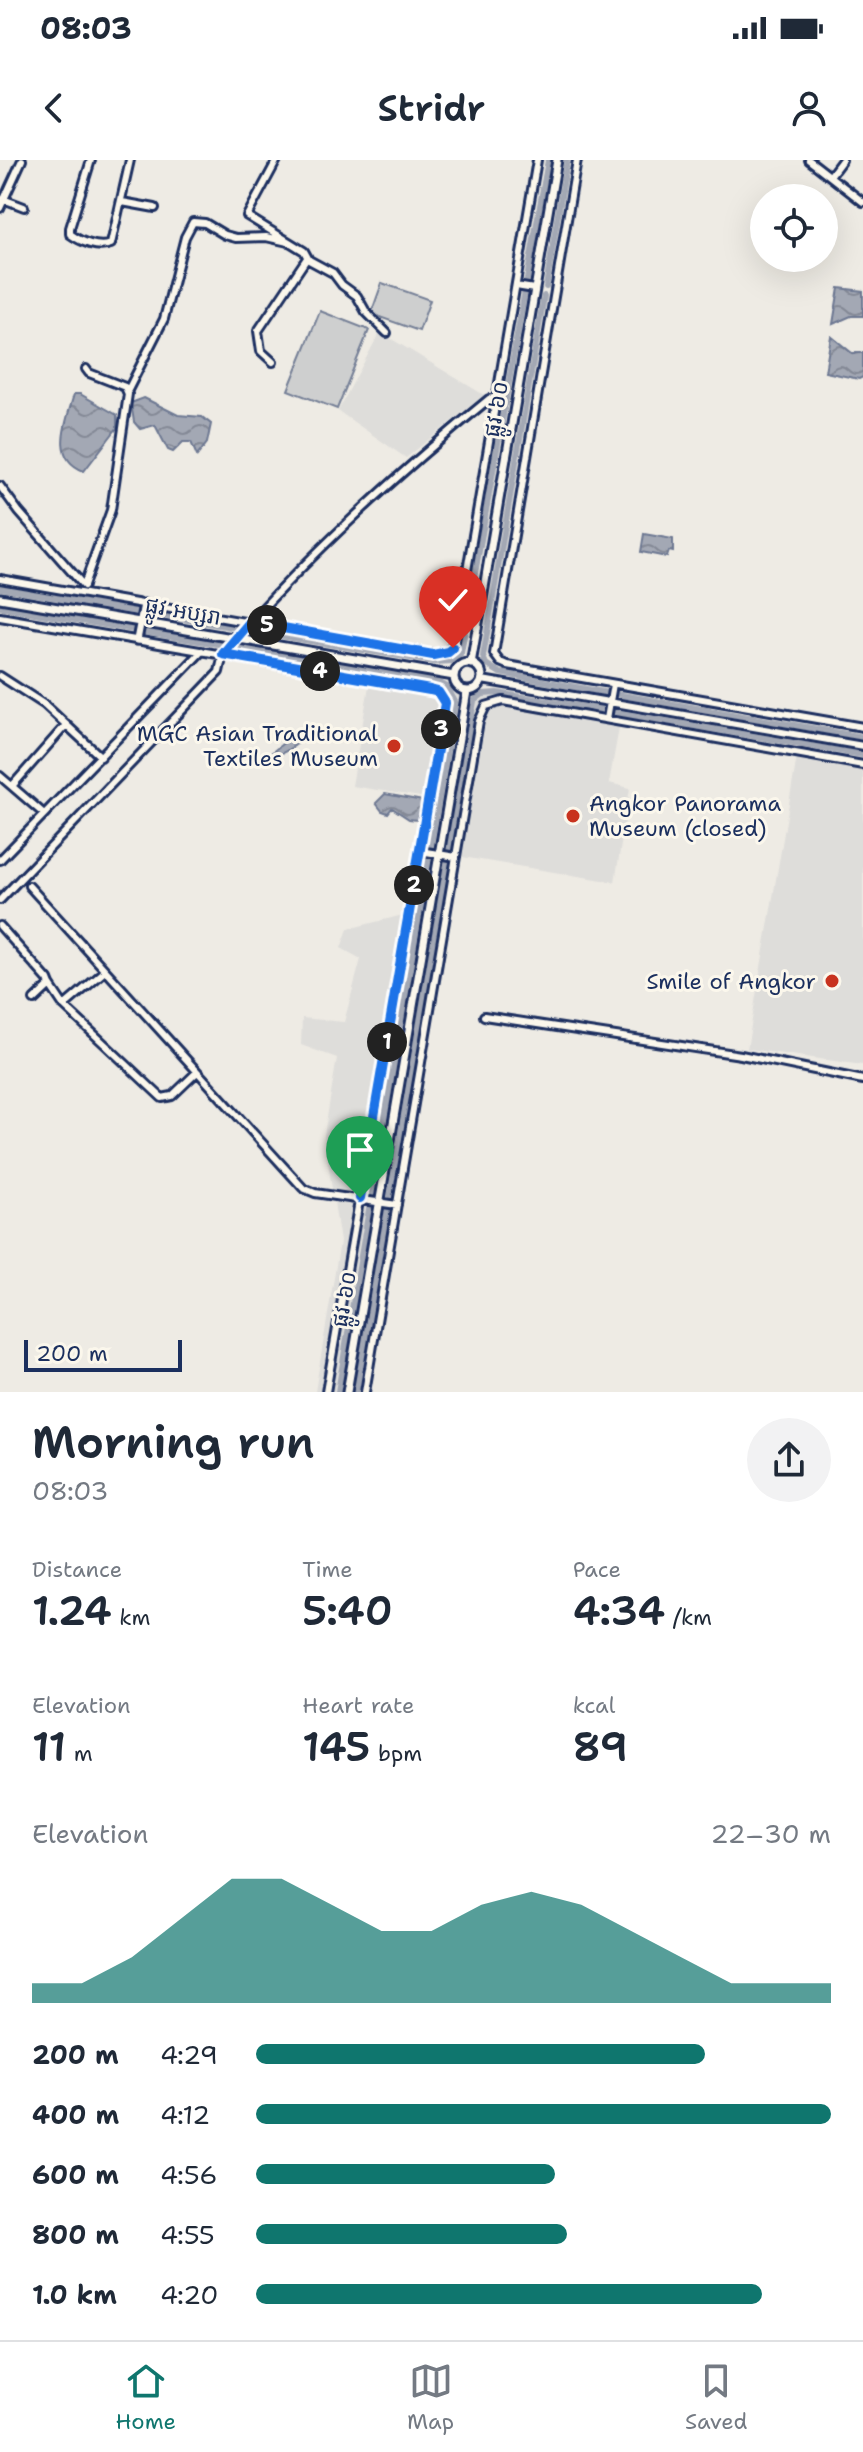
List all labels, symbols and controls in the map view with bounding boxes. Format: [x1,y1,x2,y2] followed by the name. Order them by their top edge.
[40,8,132,49] text: 08:03
[378,84,485,133] text: Stridr
[32,86,76,130] icon: back
[787,86,831,130] icon: person
[750,184,838,272] map controls
[750,184,838,272] button: locate
[477,379,521,440] street label: ផ្លូវ ៦០
[419,566,487,648] pin
[431,578,475,622] icon: check
[142,590,223,637] street label: ផ្លូវ អប្សរា
[247,605,287,645] pin: 5
[260,610,274,639] text: 5
[300,651,340,691] pin: 4
[312,656,328,685] text: 4
[421,709,461,749] pin: 3
[433,714,449,743] text: 3
[137,719,378,773] place label: MGC Asian Traditional Textiles Museum
[385,737,403,755] marker: MGC Asian Traditional Textiles Museum
[589,789,781,843] place label: Angkor Panorama Museum (closed)
[564,807,582,825] marker: Angkor Panorama Museum (closed)
[394,865,434,905] pin: 2
[406,870,422,899] text: 2
[646,967,816,996] place label: Smile of Angkor
[823,972,841,990] marker: Smile of Angkor
[367,1022,407,1062] pin: 1
[382,1027,392,1056] text: 1
[326,1116,394,1198] pin
[338,1128,382,1172] icon: arrive
[325,1269,369,1330] street label: ផ្លូវ ៦០
[24,1336,182,1372] scale bar
[36,1339,108,1368] text: 200 m
[32,1413,315,1472] text: Morning run
[747,1418,831,1502] button: share
[32,1473,108,1508] text: 08:03
[32,1555,122,1584] text: Distance
[302,1555,353,1584] text: Time
[573,1555,621,1584] text: Pace
[32,1584,112,1638] text: 1.24
[302,1584,393,1638] text: 5:40
[573,1584,665,1638] text: 4:34
[112,1603,150,1632] text: km
[665,1603,712,1632] text: /km
[32,1691,130,1720] text: Elevation
[302,1691,414,1720] text: Heart rate
[573,1691,615,1720] text: kcal
[32,1720,66,1774] text: 11
[302,1720,370,1774] text: 145
[573,1720,628,1774] text: 89
[66,1739,93,1768] text: m
[370,1739,422,1768] text: bpm
[32,1816,148,1851] text: Elevation
[711,1816,831,1851] text: 22–30 m
[32,2037,119,2072] text: 200 m
[160,2037,218,2072] text: 4:29
[32,2097,119,2132] text: 400 m
[160,2097,210,2132] text: 4:12
[32,2157,119,2192] text: 600 m
[160,2157,217,2192] text: 4:56
[32,2217,119,2252] text: 800 m
[160,2217,215,2252] text: 4:55
[32,2277,117,2312] text: 1.0 km
[160,2277,218,2312] text: 4:20
[115,2359,176,2436] tab: Home
[407,2359,454,2436] tab: Map
[685,2359,748,2436] tab: Saved

